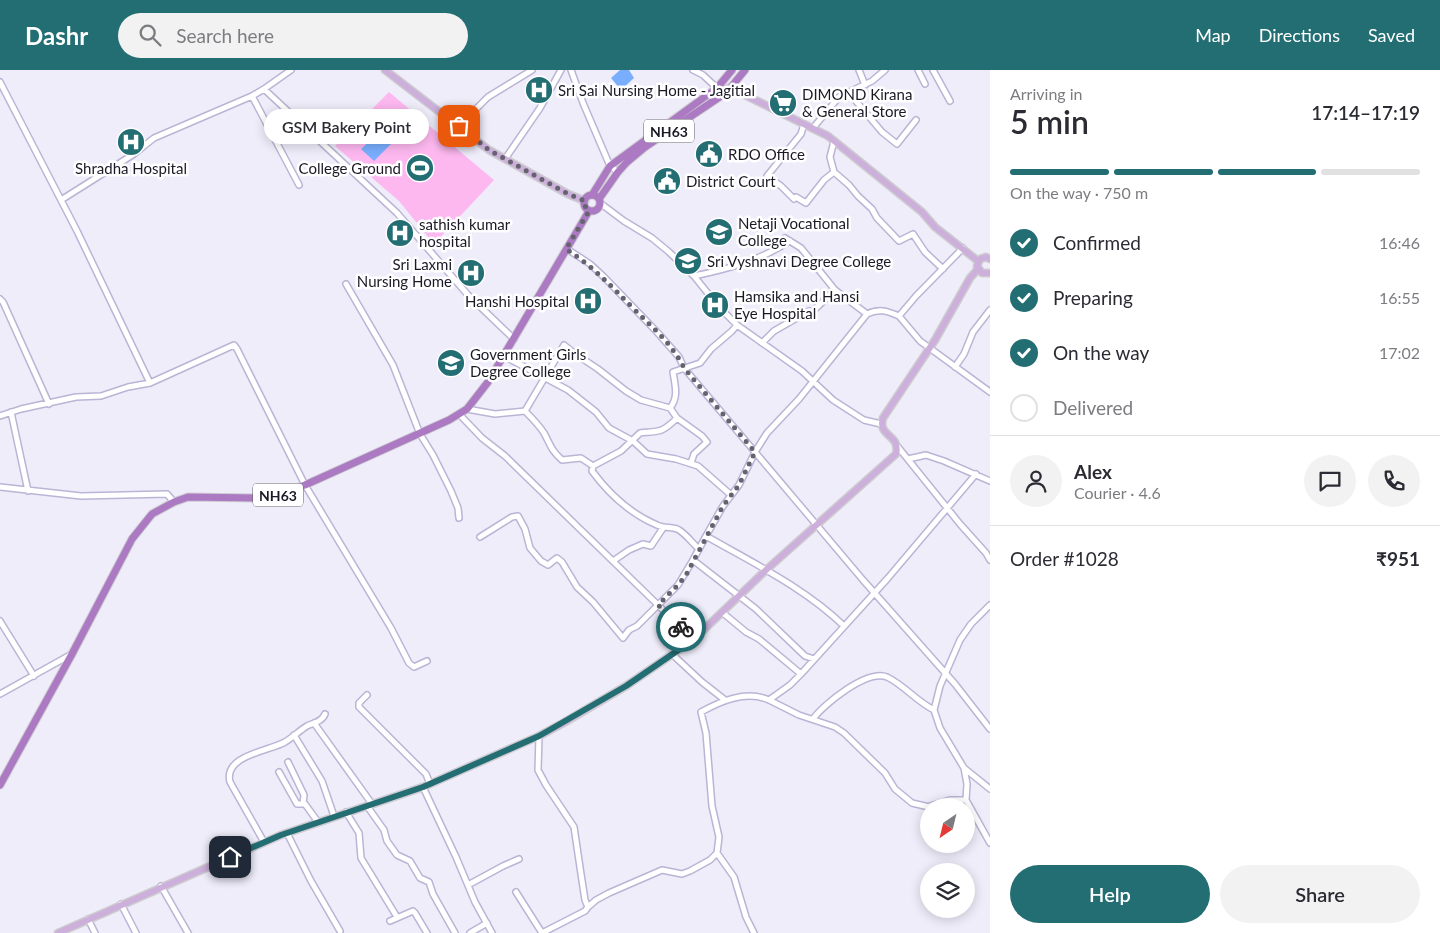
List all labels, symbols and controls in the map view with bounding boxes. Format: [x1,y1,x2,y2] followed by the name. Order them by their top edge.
[118,13,468,58] search box
[25,21,88,50] text: Dashr
[136,21,164,49] icon: search
[176,24,274,47] text: Search here
[1195,24,1231,46] text: Map
[1259,24,1340,46] text: Directions
[1368,24,1415,46] text: Saved
[524,75,554,105] hospital icon: Sri Sai Nursing Home - Jagitial
[558,81,755,99] place label: Sri Sai Nursing Home - Jagitial
[1010,84,1083,103] text: Arriving in
[802,85,912,120] place label: DIMOND Kirana & General Store
[768,88,798,118] supermarket icon: DIMOND Kirana & General Store
[1311,101,1420,124] text: 17:14–17:19
[1010,102,1089,141] text: 5 min
[438,105,480,147] pin
[264,108,429,144] callout: GSM Bakery Point
[445,112,473,140] icon: bag
[282,117,411,136] text: GSM Bakery Point
[644,119,694,142] road number: NH63
[116,127,146,157] hospital icon: Shradha Hospital
[694,139,724,169] public building icon: RDO Office
[728,145,805,163] place label: RDO Office
[405,153,435,183] sports icon: College Ground
[75,159,187,177] place label: Shradha Hospital
[299,159,401,177] place label: College Ground
[652,166,682,196] public building icon: District Court
[686,172,776,190] place label: District Court
[1010,183,1148,202] text: On the way · 750 m
[738,214,850,249] place label: Netaji Vocational College
[419,215,511,250] place label: sathish kumar hospital
[704,217,734,247] school or university icon: Netaji Vocational College
[385,218,415,248] hospital icon: sathish kumar hospital
[1010,229,1038,257] icon: check
[1053,231,1141,254] text: Confirmed
[1379,233,1420,252] text: 16:46
[673,246,703,276] school or university icon: Sri Vyshnavi Degree College
[707,252,891,270] place label: Sri Vyshnavi Degree College
[357,255,452,290] place label: Sri Laxmi Nursing Home
[456,258,486,288] hospital icon: Sri Laxmi Nursing Home
[1010,284,1038,312] icon: check
[573,286,603,316] hospital icon: Hanshi Hospital
[1053,286,1133,309] text: Preparing
[734,287,859,322] place label: Hamsika and Hansi Eye Hospital
[1379,288,1420,307] text: 16:55
[700,290,730,320] hospital icon: Hamsika and Hansi Eye Hospital
[465,292,569,310] place label: Hanshi Hospital
[1010,339,1038,367] icon: check
[1053,341,1149,364] text: On the way
[1379,343,1420,362] text: 17:02
[470,345,586,380] place label: Government Girls Degree College
[436,348,466,378] school or university icon: Government Girls Degree College
[1053,396,1133,419] text: Delivered
[1010,455,1062,507] button: person
[1304,455,1356,507] button: chat
[1368,455,1420,507] button: phone
[1074,460,1112,483] text: Alex
[1074,483,1161,502] text: Courier · 4.6
[253,484,303,506] road number: NH63
[1010,547,1119,570] text: Order #1028
[1376,547,1420,570] text: ₹951
[656,602,706,652] courier
[667,613,695,641] icon: bike
[920,798,975,852] north arrow
[920,798,975,918] map controls
[209,836,251,878] pin
[216,843,244,871] icon: home
[920,863,975,918] button: layers
[1010,865,1210,923] button: Help
[1220,865,1420,923] button: Share

